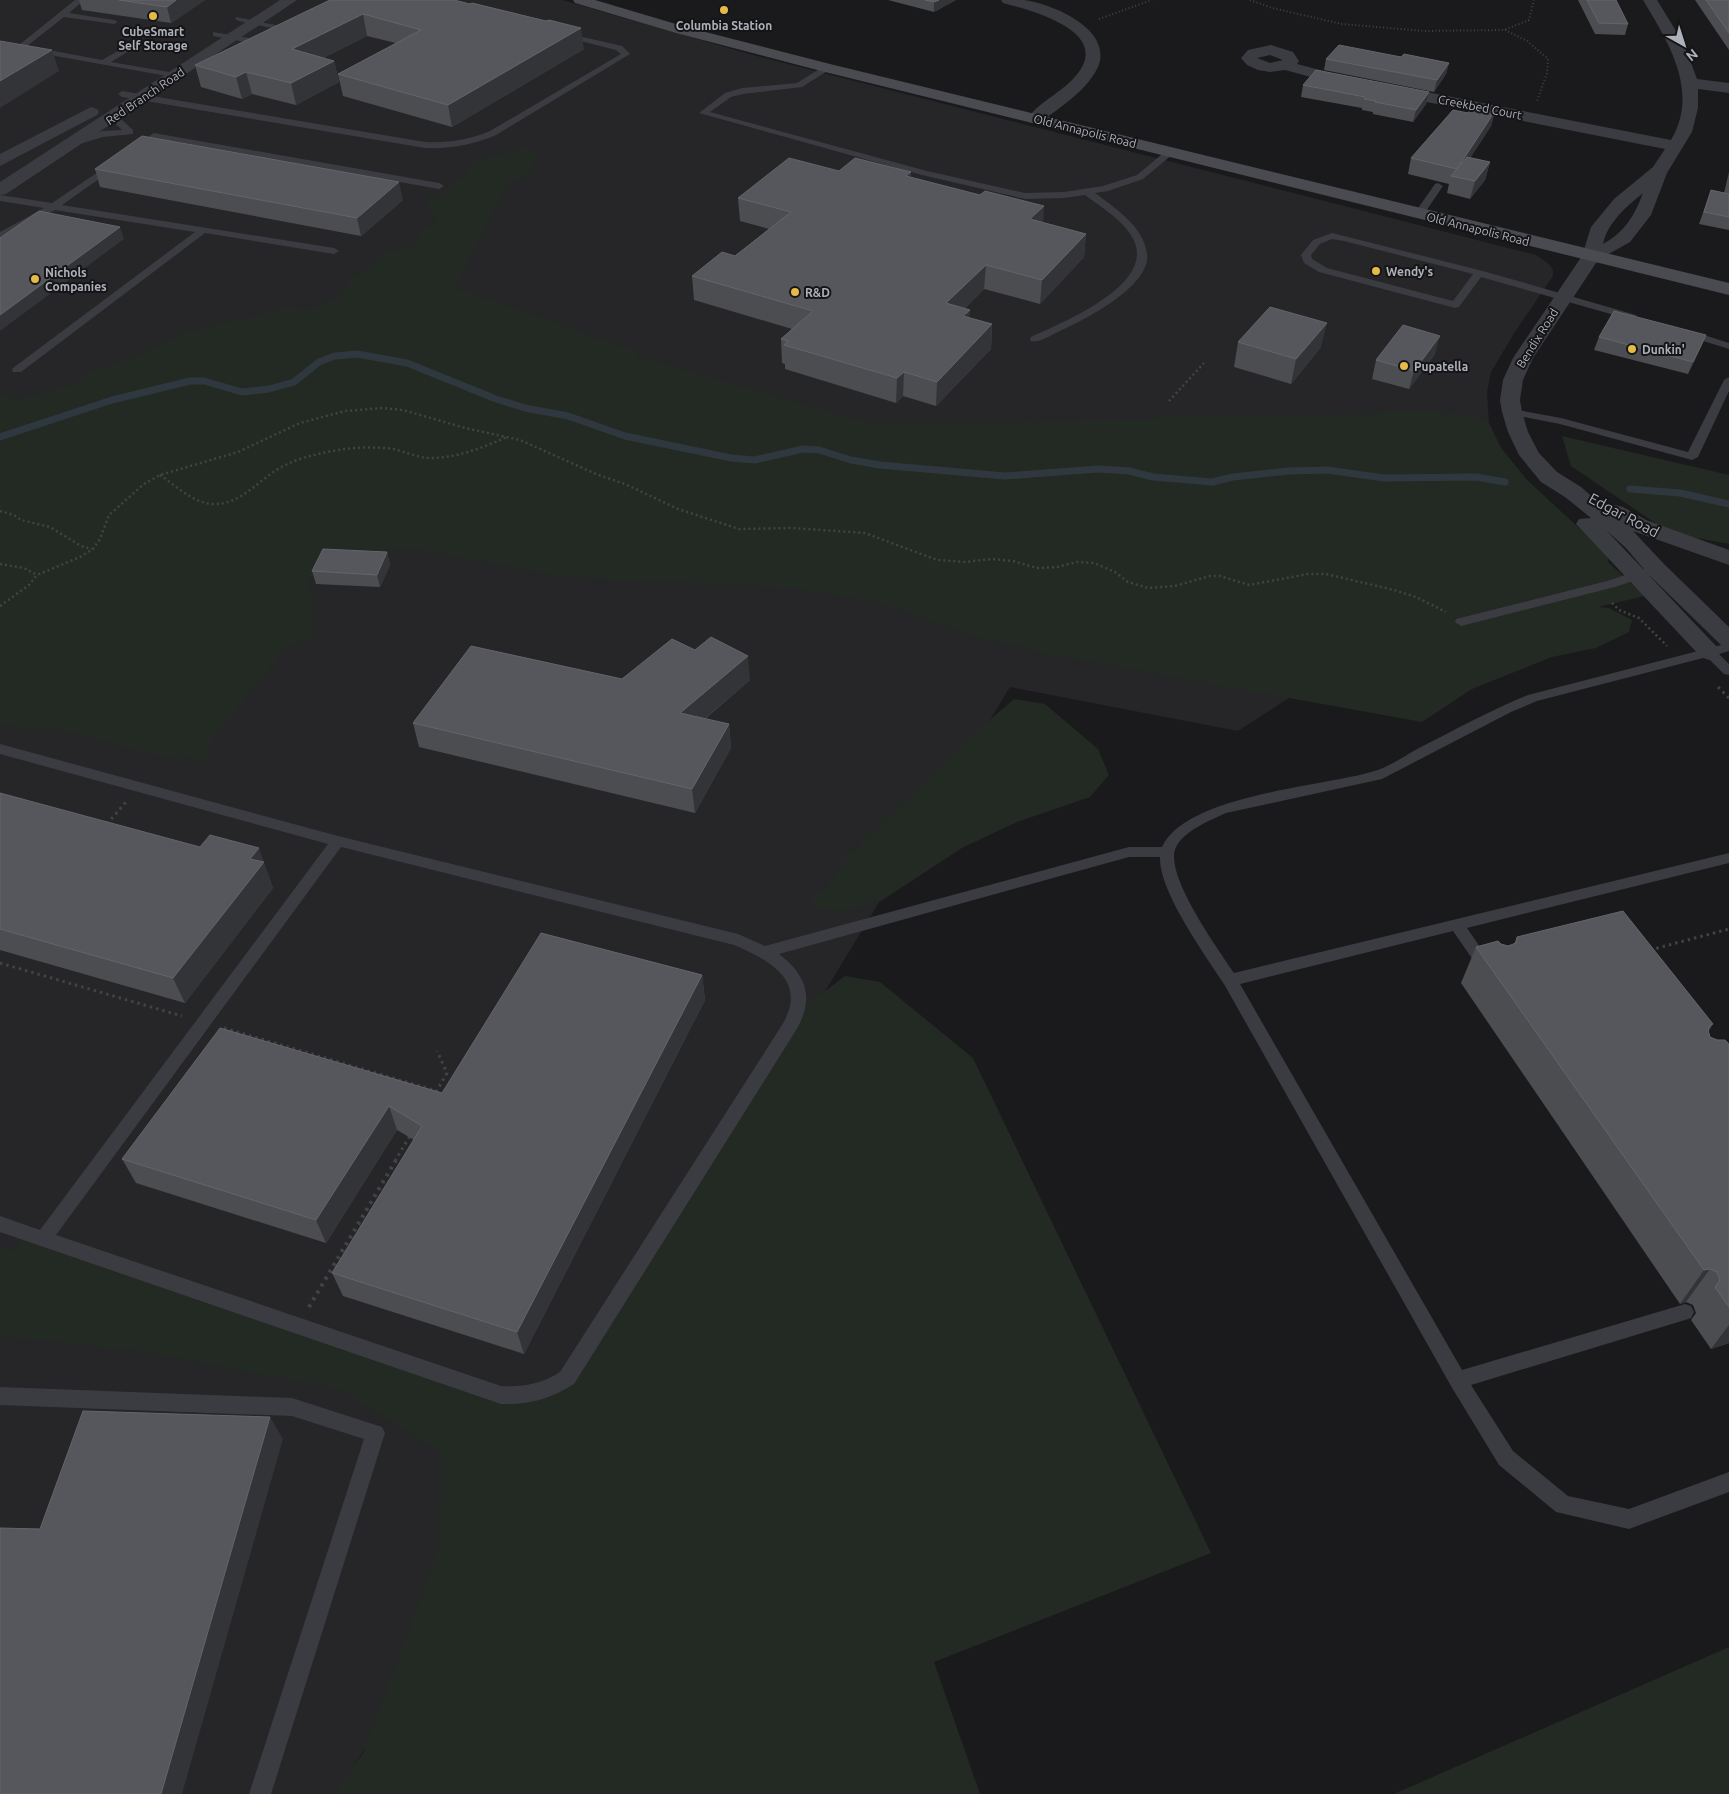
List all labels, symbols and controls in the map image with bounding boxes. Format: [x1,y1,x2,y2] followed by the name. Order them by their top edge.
[718,4,730,16] marker: Columbia Station
[147,10,159,22] marker: CubeSmart Self Storage
[676,19,772,32] place label: Columbia Station
[1659,20,1709,70] north arrow
[118,25,188,52] place label: CubeSmart Self Storage
[1683,46,1701,65] text: N
[103,65,187,127] street label: Red Branch Road
[1437,93,1523,122] street label: Creekbed Court
[1032,112,1138,150] street label: Old Annapolis Road
[1425,210,1531,248] street label: Old Annapolis Road
[1370,265,1382,277] marker: Wendy's
[1386,265,1433,278] place label: Wendy's
[45,266,107,293] place label: Nichols Companies
[29,273,41,285] marker: Nichols Companies
[789,286,801,298] marker: R&D
[805,286,830,299] place label: R&D
[1514,306,1560,370] street label: Bendix Road
[1626,343,1638,355] marker: Dunkin'
[1642,343,1685,356] place label: Dunkin'
[1398,360,1410,372] marker: Pupatella
[1414,360,1468,373] place label: Pupatella
[1586,489,1662,541] street label: Edgar Road

